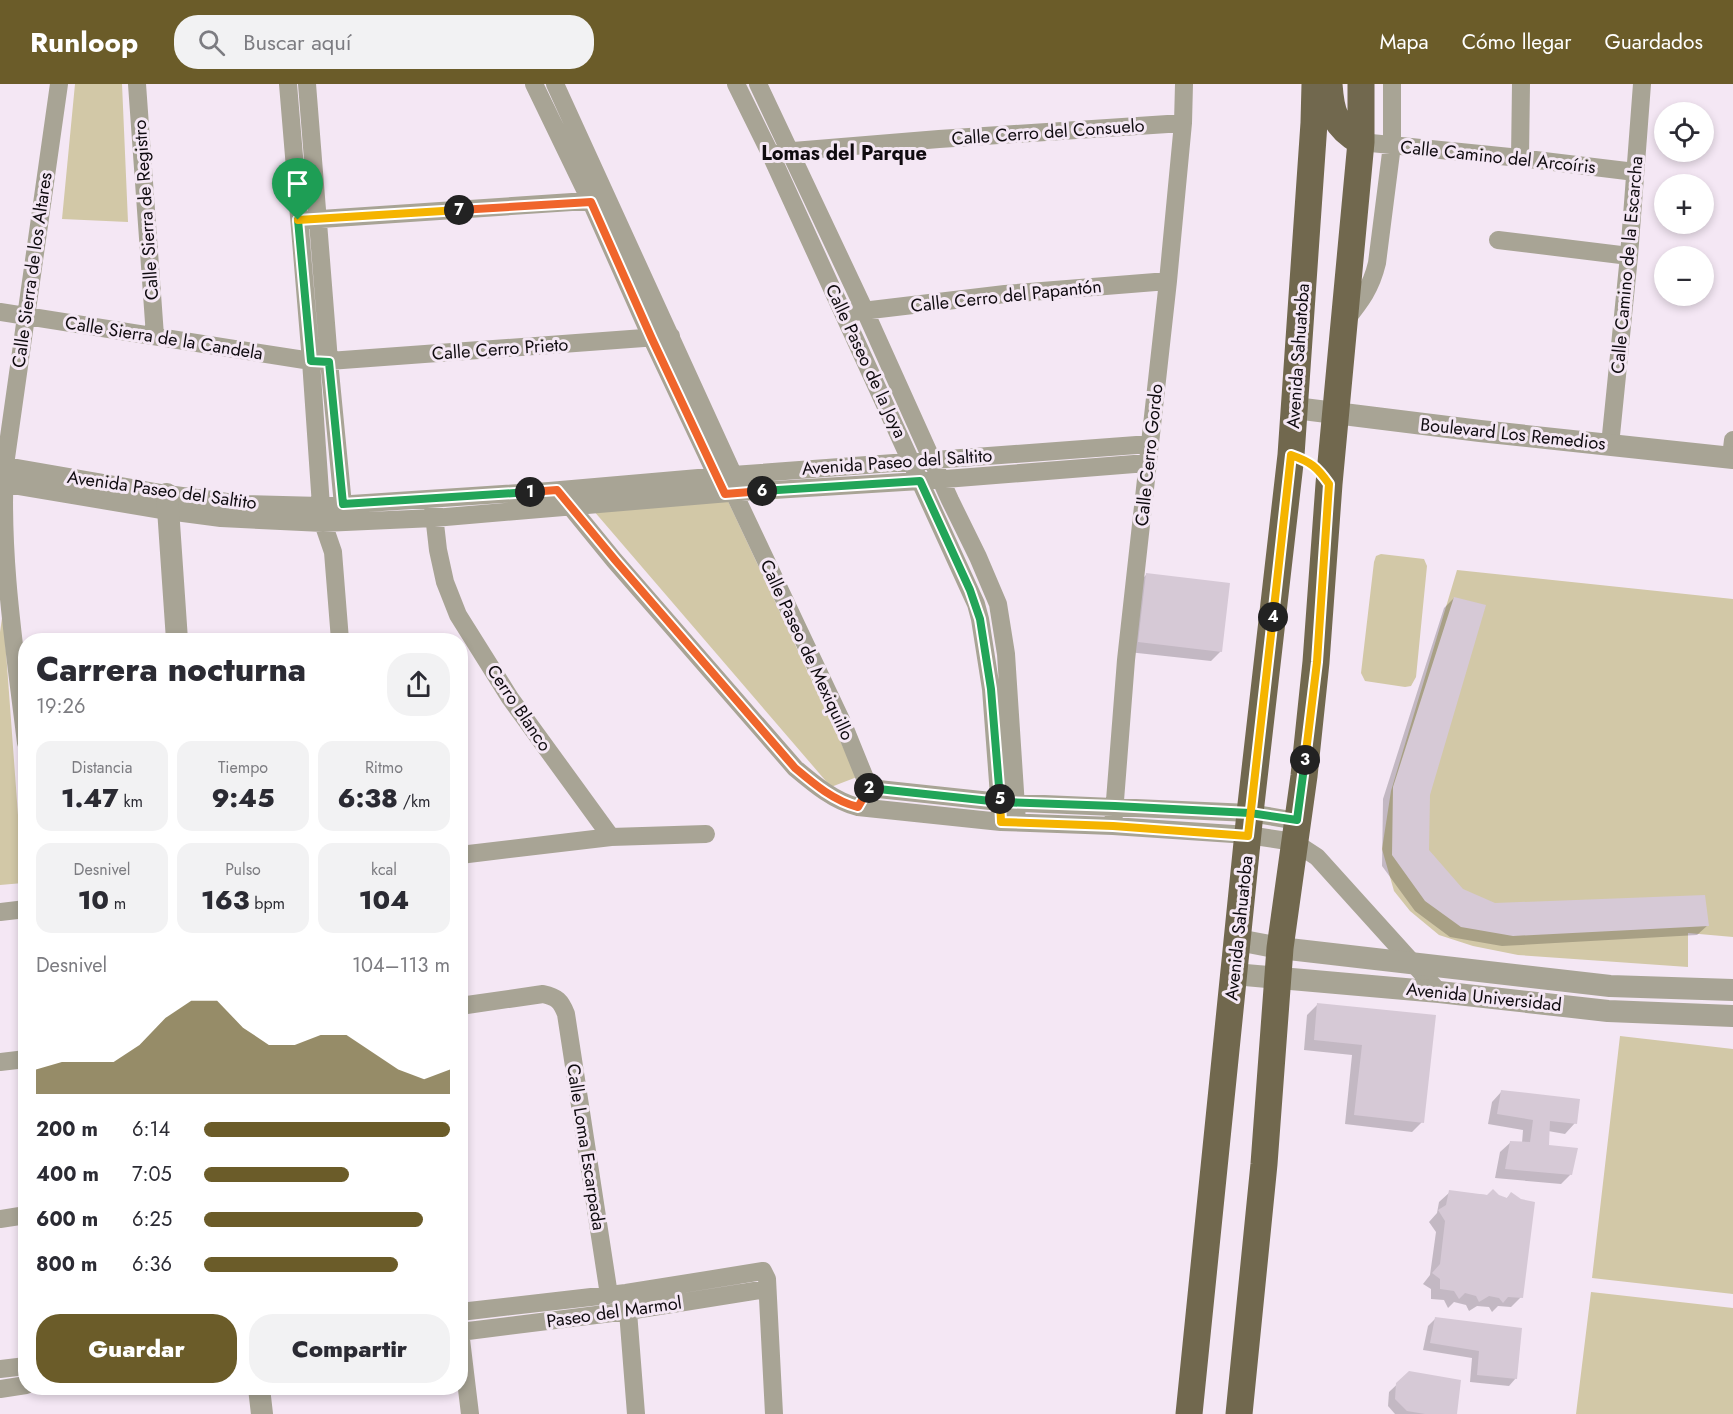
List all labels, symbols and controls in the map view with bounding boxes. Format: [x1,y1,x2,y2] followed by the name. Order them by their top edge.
[174,15,594,69] search box
[30,22,138,63] text: Runloop
[195,26,228,59] icon: search
[243,26,352,58] text: Buscar aquí
[1379,27,1429,57] text: Mapa
[1462,27,1571,57] text: Cómo llegar
[1604,27,1703,57] text: Guardados
[1654,102,1714,306] map controls
[1654,102,1714,162] button: locate
[951,112,1146,152] street label: Calle Cerro del Consuelo
[127,119,165,301] street label: Calle Sierra de Registro
[1399,134,1597,180] street label: Calle Camino del Arcoíris
[761,139,927,168] district label: Lomas del Parque
[1605,155,1649,375] street label: Calle Camino de la Escarcha
[272,158,323,220] pin
[281,167,314,200] icon: arrive
[5,171,59,369] street label: Calle Sierra de los Altares
[1654,174,1714,234] button: +
[444,195,474,225] pin: 7
[454,198,464,221] text: 7
[1654,246,1714,306] button: −
[909,273,1103,319] street label: Calle Cerro del Papantón
[819,280,913,442] street label: Calle Paseo de la Joya
[1280,283,1316,429] street label: Avenida Sahuatoba
[63,310,265,366] street label: Calle Sierra de la Candela
[431,331,569,367] street label: Calle Cerro Prieto
[1129,382,1169,527] street label: Calle Cerro Gordo
[1419,411,1607,457] street label: Boulevard Los Remedios
[801,442,993,482] street label: Avenida Paseo del Saltito
[66,464,259,516] street label: Avenida Paseo del Saltito
[747,476,777,506] pin: 6
[515,477,545,507] pin: 1
[757,479,767,502] text: 6
[526,480,534,503] text: 1
[754,555,860,745] street label: Calle Paseo de Mexiquillo
[1258,602,1288,632] pin: 4
[1267,605,1279,628] text: 4
[36,646,306,693] text: Carrera nocturna
[387,653,450,716] button: share
[480,659,558,757] street label: Cerro Blanco
[36,692,85,721] text: 19:26
[1290,745,1320,775] pin: 3
[1300,748,1310,771] text: 3
[72,756,132,779] text: Distancia
[218,756,268,779] text: Tiempo
[365,756,403,779] text: Ritmo
[854,773,884,803] pin: 2
[864,776,874,799] text: 2
[61,779,119,817] text: 1.47
[211,779,275,817] text: 9:45
[338,779,398,817] text: 6:38
[985,784,1015,814] pin: 5
[995,787,1005,810] text: 5
[119,790,143,813] text: km
[398,790,430,813] text: /km
[1218,854,1260,1002] street label: Avenida Sahuatoba
[74,858,130,881] text: Desnivel
[225,858,261,881] text: Pulso
[371,858,397,881] text: kcal
[78,881,109,919] text: 10
[201,881,250,919] text: 163
[359,881,409,919] text: 104
[109,892,126,915] text: m
[250,892,285,915] text: bpm
[36,951,107,980] text: Desnivel
[352,951,450,980] text: 104–113 m
[1405,976,1563,1018] street label: Avenida Universidad
[560,1062,612,1232] street label: Calle Loma Escarpada
[36,1115,98,1144] text: 200 m
[132,1115,170,1144] text: 6:14
[36,1160,99,1189] text: 400 m
[132,1160,172,1189] text: 7:05
[36,1205,98,1234] text: 600 m
[132,1205,172,1234] text: 6:25
[36,1250,97,1279] text: 800 m
[132,1250,172,1279] text: 6:36
[545,1290,683,1334] street label: Paseo del Marmol
[36,1314,237,1383] button: Guardar
[249,1314,450,1383] button: Compartir

